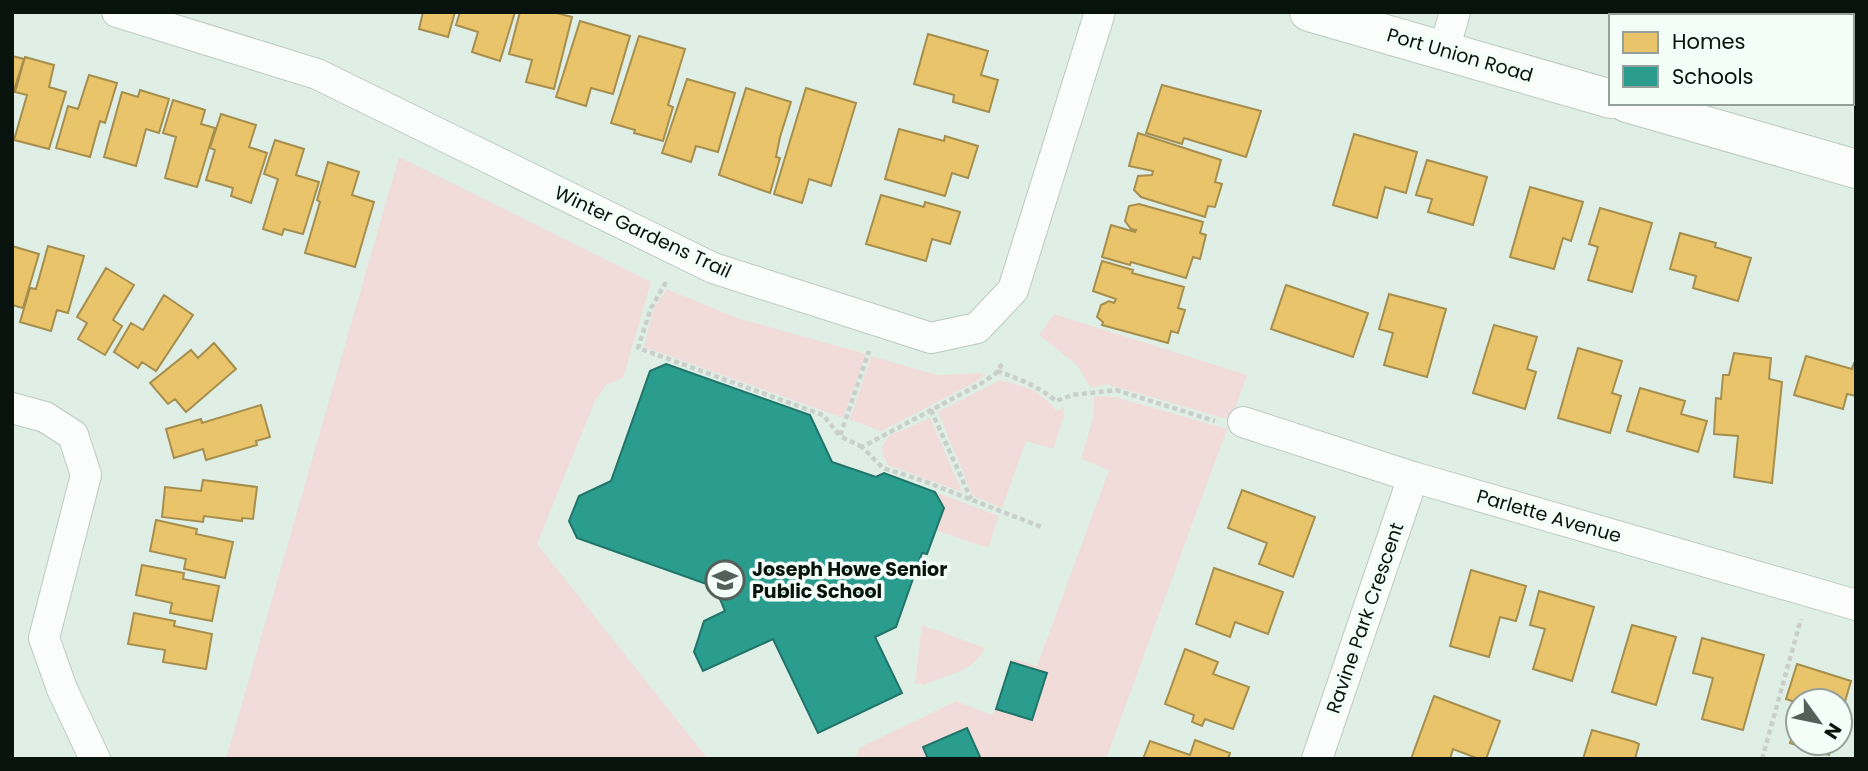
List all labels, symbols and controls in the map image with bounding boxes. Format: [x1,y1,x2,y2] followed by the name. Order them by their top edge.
[1609,14,1854,105] legend
[1384,21,1536,89] street label: Port Union Road
[1672,27,1746,56] text: Homes
[1672,62,1754,91] text: Schools
[550,179,736,285] street label: Winter Gardens Trail
[1473,482,1625,550] street label: Parlette Avenue
[1320,519,1410,717] street label: Ravine Park Crescent
[752,556,947,605] place label: Joseph Howe Senior Public School
[704,559,746,601] school or university icon: Joseph Howe Senior Public School
[1784,687,1854,757] north arrow
[1818,718,1848,744] text: N

